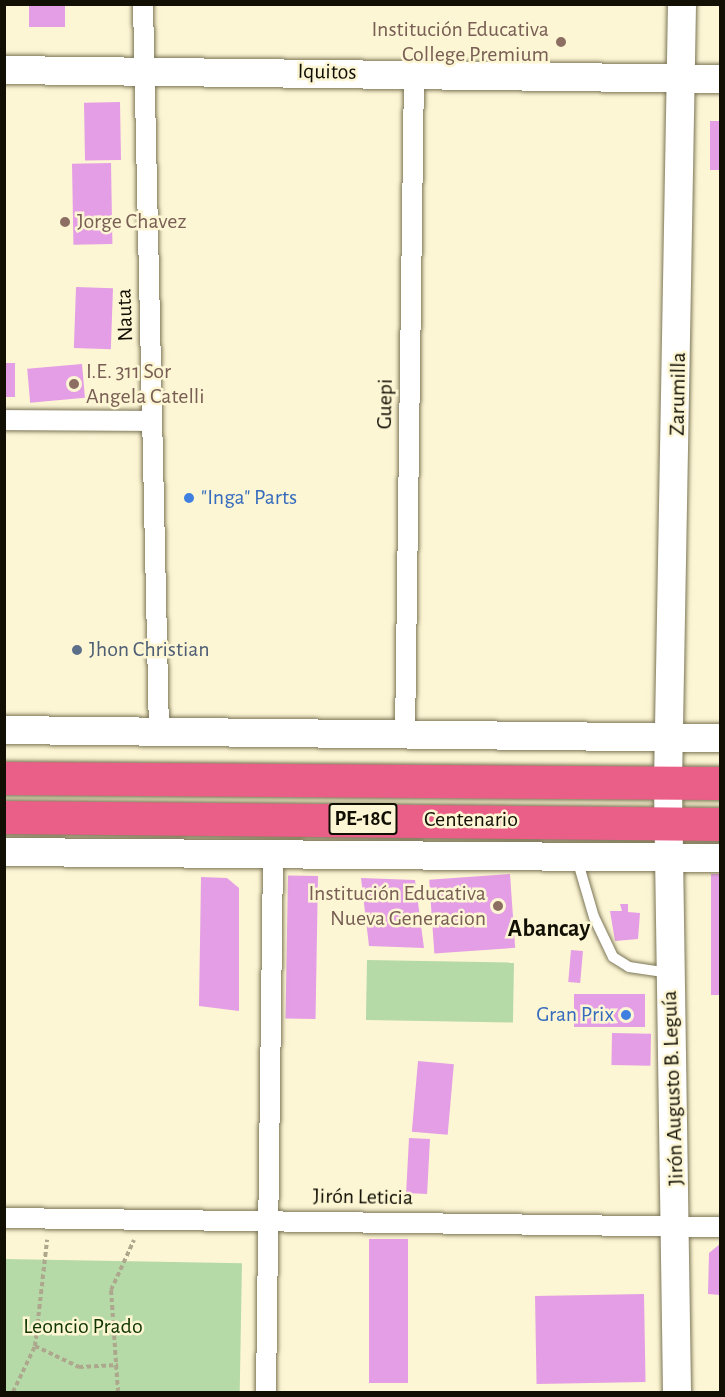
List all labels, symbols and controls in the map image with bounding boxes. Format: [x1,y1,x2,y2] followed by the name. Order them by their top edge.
[371,16,549,68] place label: Institución Educativa College Premium
[554,35,568,49] marker: Institución Educativa College Premium
[297,58,357,86] street label: Iquitos
[77,209,187,235] place label: Jorge Chavez
[58,215,72,229] marker: Jorge Chavez
[111,288,139,342] street label: Nauta
[664,352,692,436] street label: Zarumilla
[86,358,205,410] place label: I.E. 311 Sor Angela Catelli
[67,377,81,391] marker: I.E. 311 Sor Angela Catelli
[371,378,399,430] street label: Guepi
[201,485,297,511] place label: "Inga" Parts
[182,491,196,505] marker: "Inga" Parts
[89,637,210,663] place label: Jhon Christian
[70,643,84,657] marker: Jhon Christian
[327,801,399,837] road number: PE-18C
[424,807,518,833] street label: Centenario
[308,880,486,932] place label: Institución Educativa Nueva Generacion
[491,899,505,913] marker: Institución Educativa Nueva Generacion
[508,916,590,944] district label: Abancay
[656,990,690,1186] street label: Jirón Augusto B. Leguía
[536,1002,614,1028] place label: Gran Prix
[619,1008,633,1022] marker: Gran Prix
[313,1183,413,1211] street label: Jirón Leticia
[23,1314,143,1340] park label: Leoncio Prado

